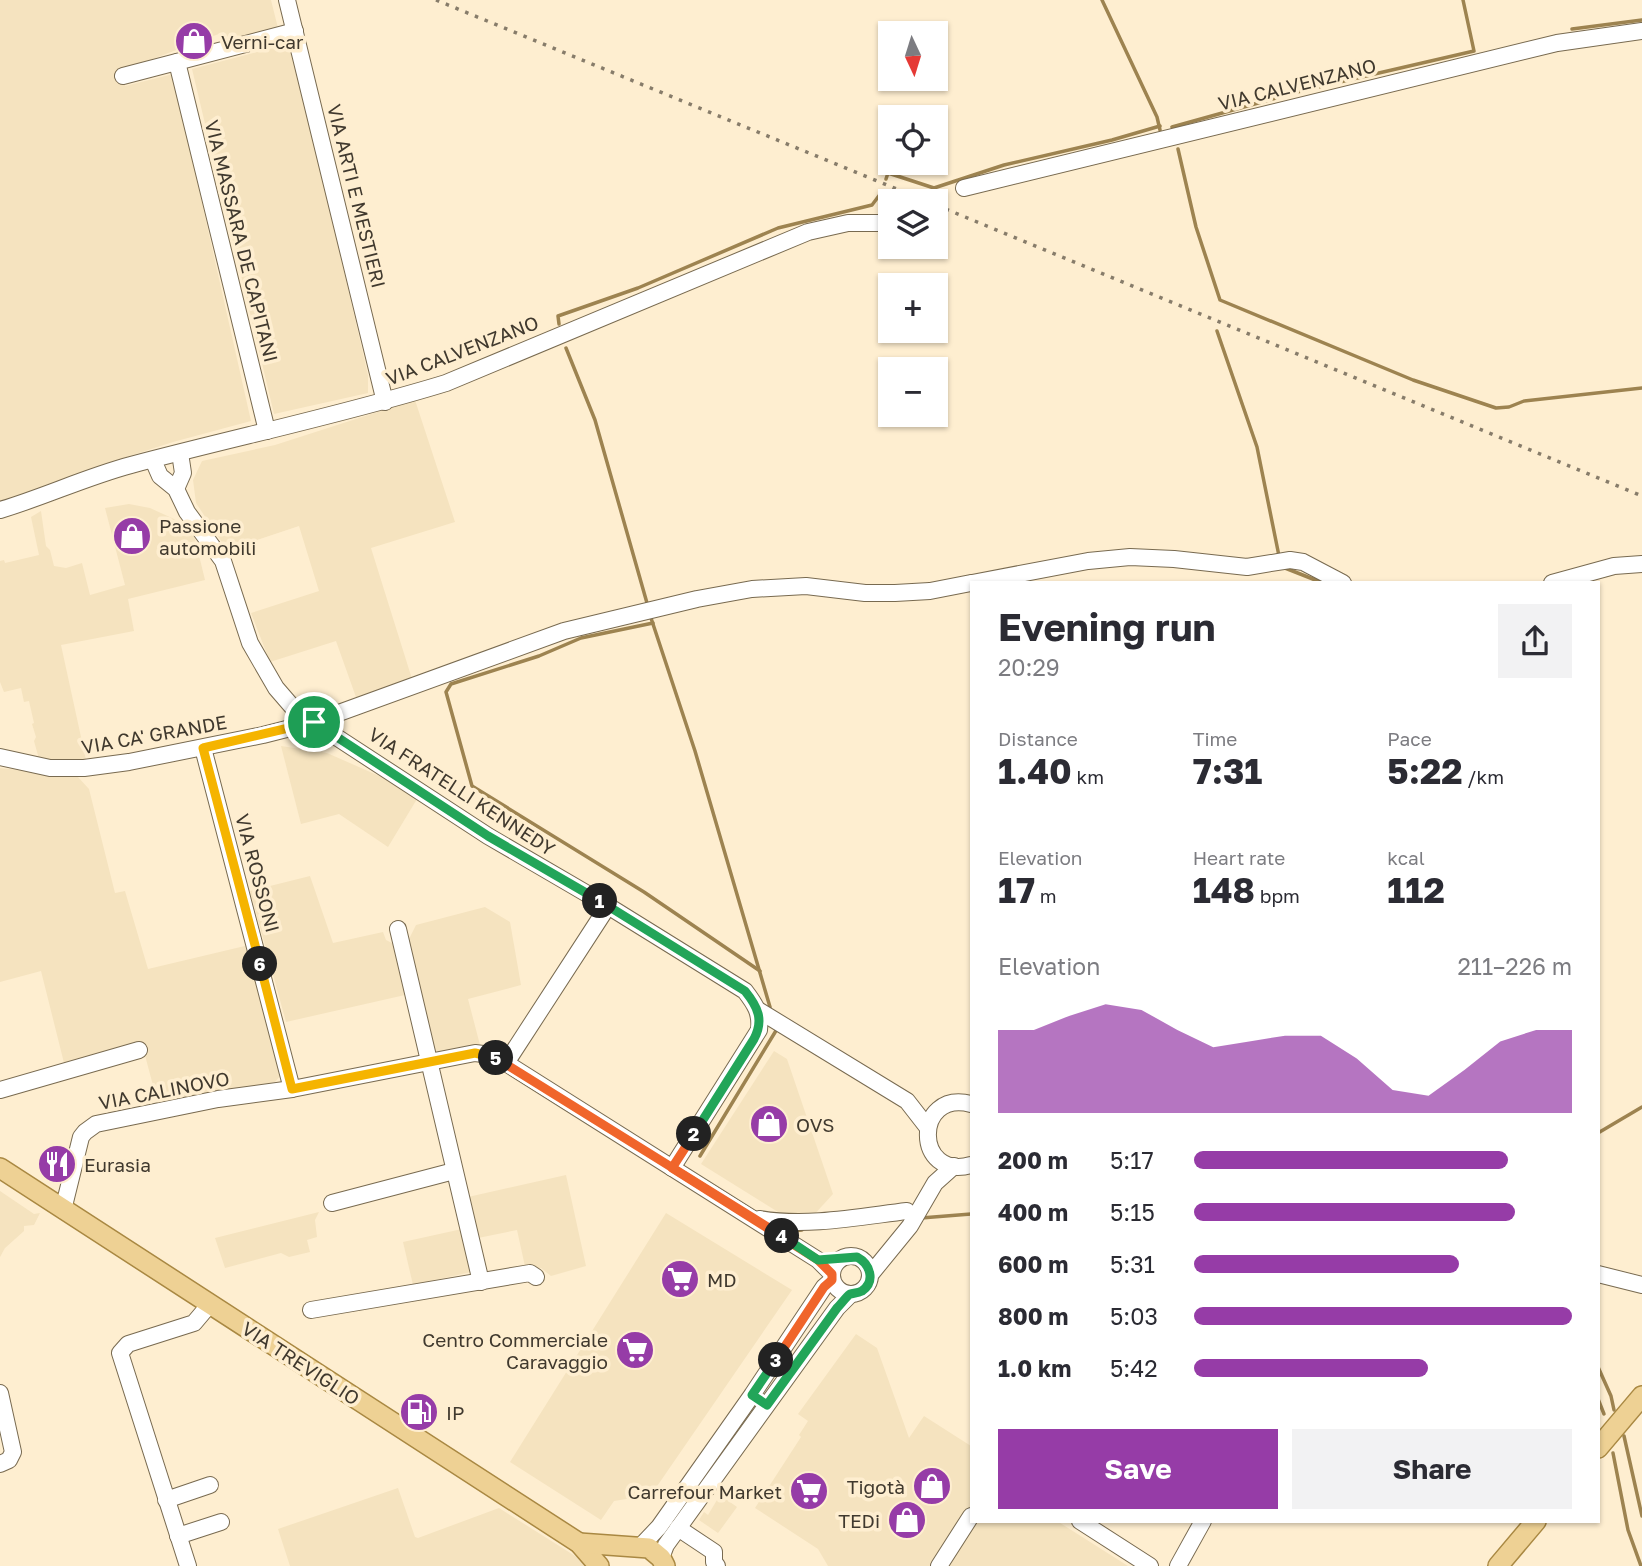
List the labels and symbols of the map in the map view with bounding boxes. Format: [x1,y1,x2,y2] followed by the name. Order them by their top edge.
[173,20,215,62] shop icon: Verni-car
[878,21,948,91] north arrow
[221,30,304,53] place label: Verni-car
[1216,53,1378,115] street label: VIA CALVENZANO
[323,102,391,290] street label: VIA ARTI E MESTIERI
[201,117,283,365] street label: VIA MASSARA DE CAPITANI
[382,310,542,390] street label: VIA CALVENZANO
[159,514,256,559] place label: Passione automobili
[111,515,153,557] shop icon: Passione automobili
[284,692,344,752] pin
[80,710,228,758] street label: VIA CA' GRANDE
[365,722,559,860] street label: VIA FRATELLI KENNEDY
[231,811,285,935] street label: VIA ROSSONI
[582,884,618,918] pin: 1
[243,946,278,982] pin: 6
[478,1040,514,1076] pin: 5
[97,1066,231,1114] street label: VIA CALINOVO
[748,1103,790,1145] shop icon: OVS
[796,1113,834,1136] place label: OVS
[676,1116,712,1152] pin: 2
[36,1143,78,1185] restaurant icon: Eurasia
[84,1153,151,1176] place label: Eurasia
[764,1218,800,1254] pin: 4
[659,1258,701,1300] supermarket icon: MD
[707,1268,737,1291] place label: MD
[238,1316,364,1410] street label: VIA TREVIGLIO
[422,1328,608,1373] place label: Centro Commerciale Caravaggio
[614,1329,656,1371] supermarket icon: Centro Commerciale Caravaggio
[758,1342,794,1378] pin: 3
[398,1391,440,1433] fuel station icon: IP
[446,1401,464,1424] place label: IP
[911,1465,953,1507] shop icon: Tigotà
[788,1470,830,1512] supermarket icon: Carrefour Market
[847,1475,905,1498] place label: Tigotà
[628,1480,782,1503] place label: Carrefour Market
[886,1499,928,1541] shop icon: TEDi
[838,1509,880,1532] place label: TEDi

